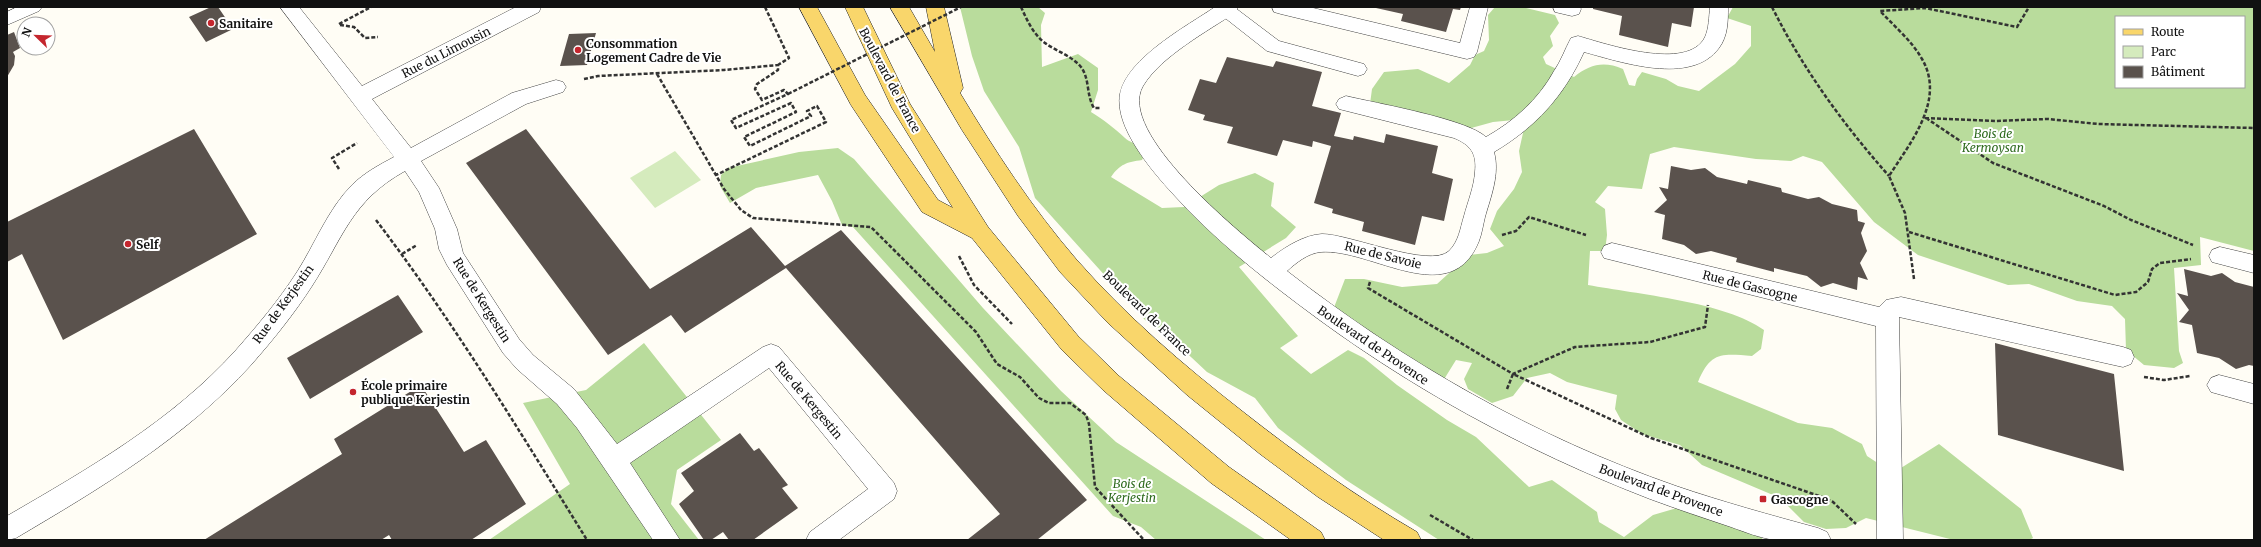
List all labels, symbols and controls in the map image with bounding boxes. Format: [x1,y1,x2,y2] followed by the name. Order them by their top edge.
[16,16,56,56] north arrow
[219,16,273,31] place label: Sanitaire
[2115,16,2245,88] legend
[206,18,216,28] marker: Sanitaire
[399,23,493,81] street label: Rue du Limousin
[2151,24,2184,39] text: Route
[19,25,35,39] text: N
[856,25,924,135] street label: Boulevard de France
[586,36,722,65] place label: Consommation Logement Cadre de Vie
[2151,44,2176,59] text: Parc
[573,45,583,55] marker: Consommation Logement Cadre de Vie
[2151,64,2205,79] text: Bâtiment
[1961,126,2024,155] park label: Bois de Kermoysan
[136,237,160,252] place label: Self
[1343,238,1423,272] street label: Rue de Savoie
[123,239,133,249] marker: Self
[450,255,514,345] street label: Rue de Kergestin
[249,262,317,346] street label: Rue de Kerjestin
[1100,267,1194,359] street label: Boulevard de France
[1701,267,1799,305] street label: Rue de Gascogne
[1315,302,1431,388] street label: Boulevard de Provence
[772,358,846,442] street label: Rue de Kergestin
[361,377,470,407] place label: École primaire publique Kerjestin
[348,387,358,397] marker: École primaire publique Kerjestin
[1597,461,1725,519] street label: Boulevard de Provence
[1107,476,1156,505] park label: Bois de Kerjestin
[1771,492,1829,507] place label: Gascogne
[1758,494,1768,504] marker: Gascogne

